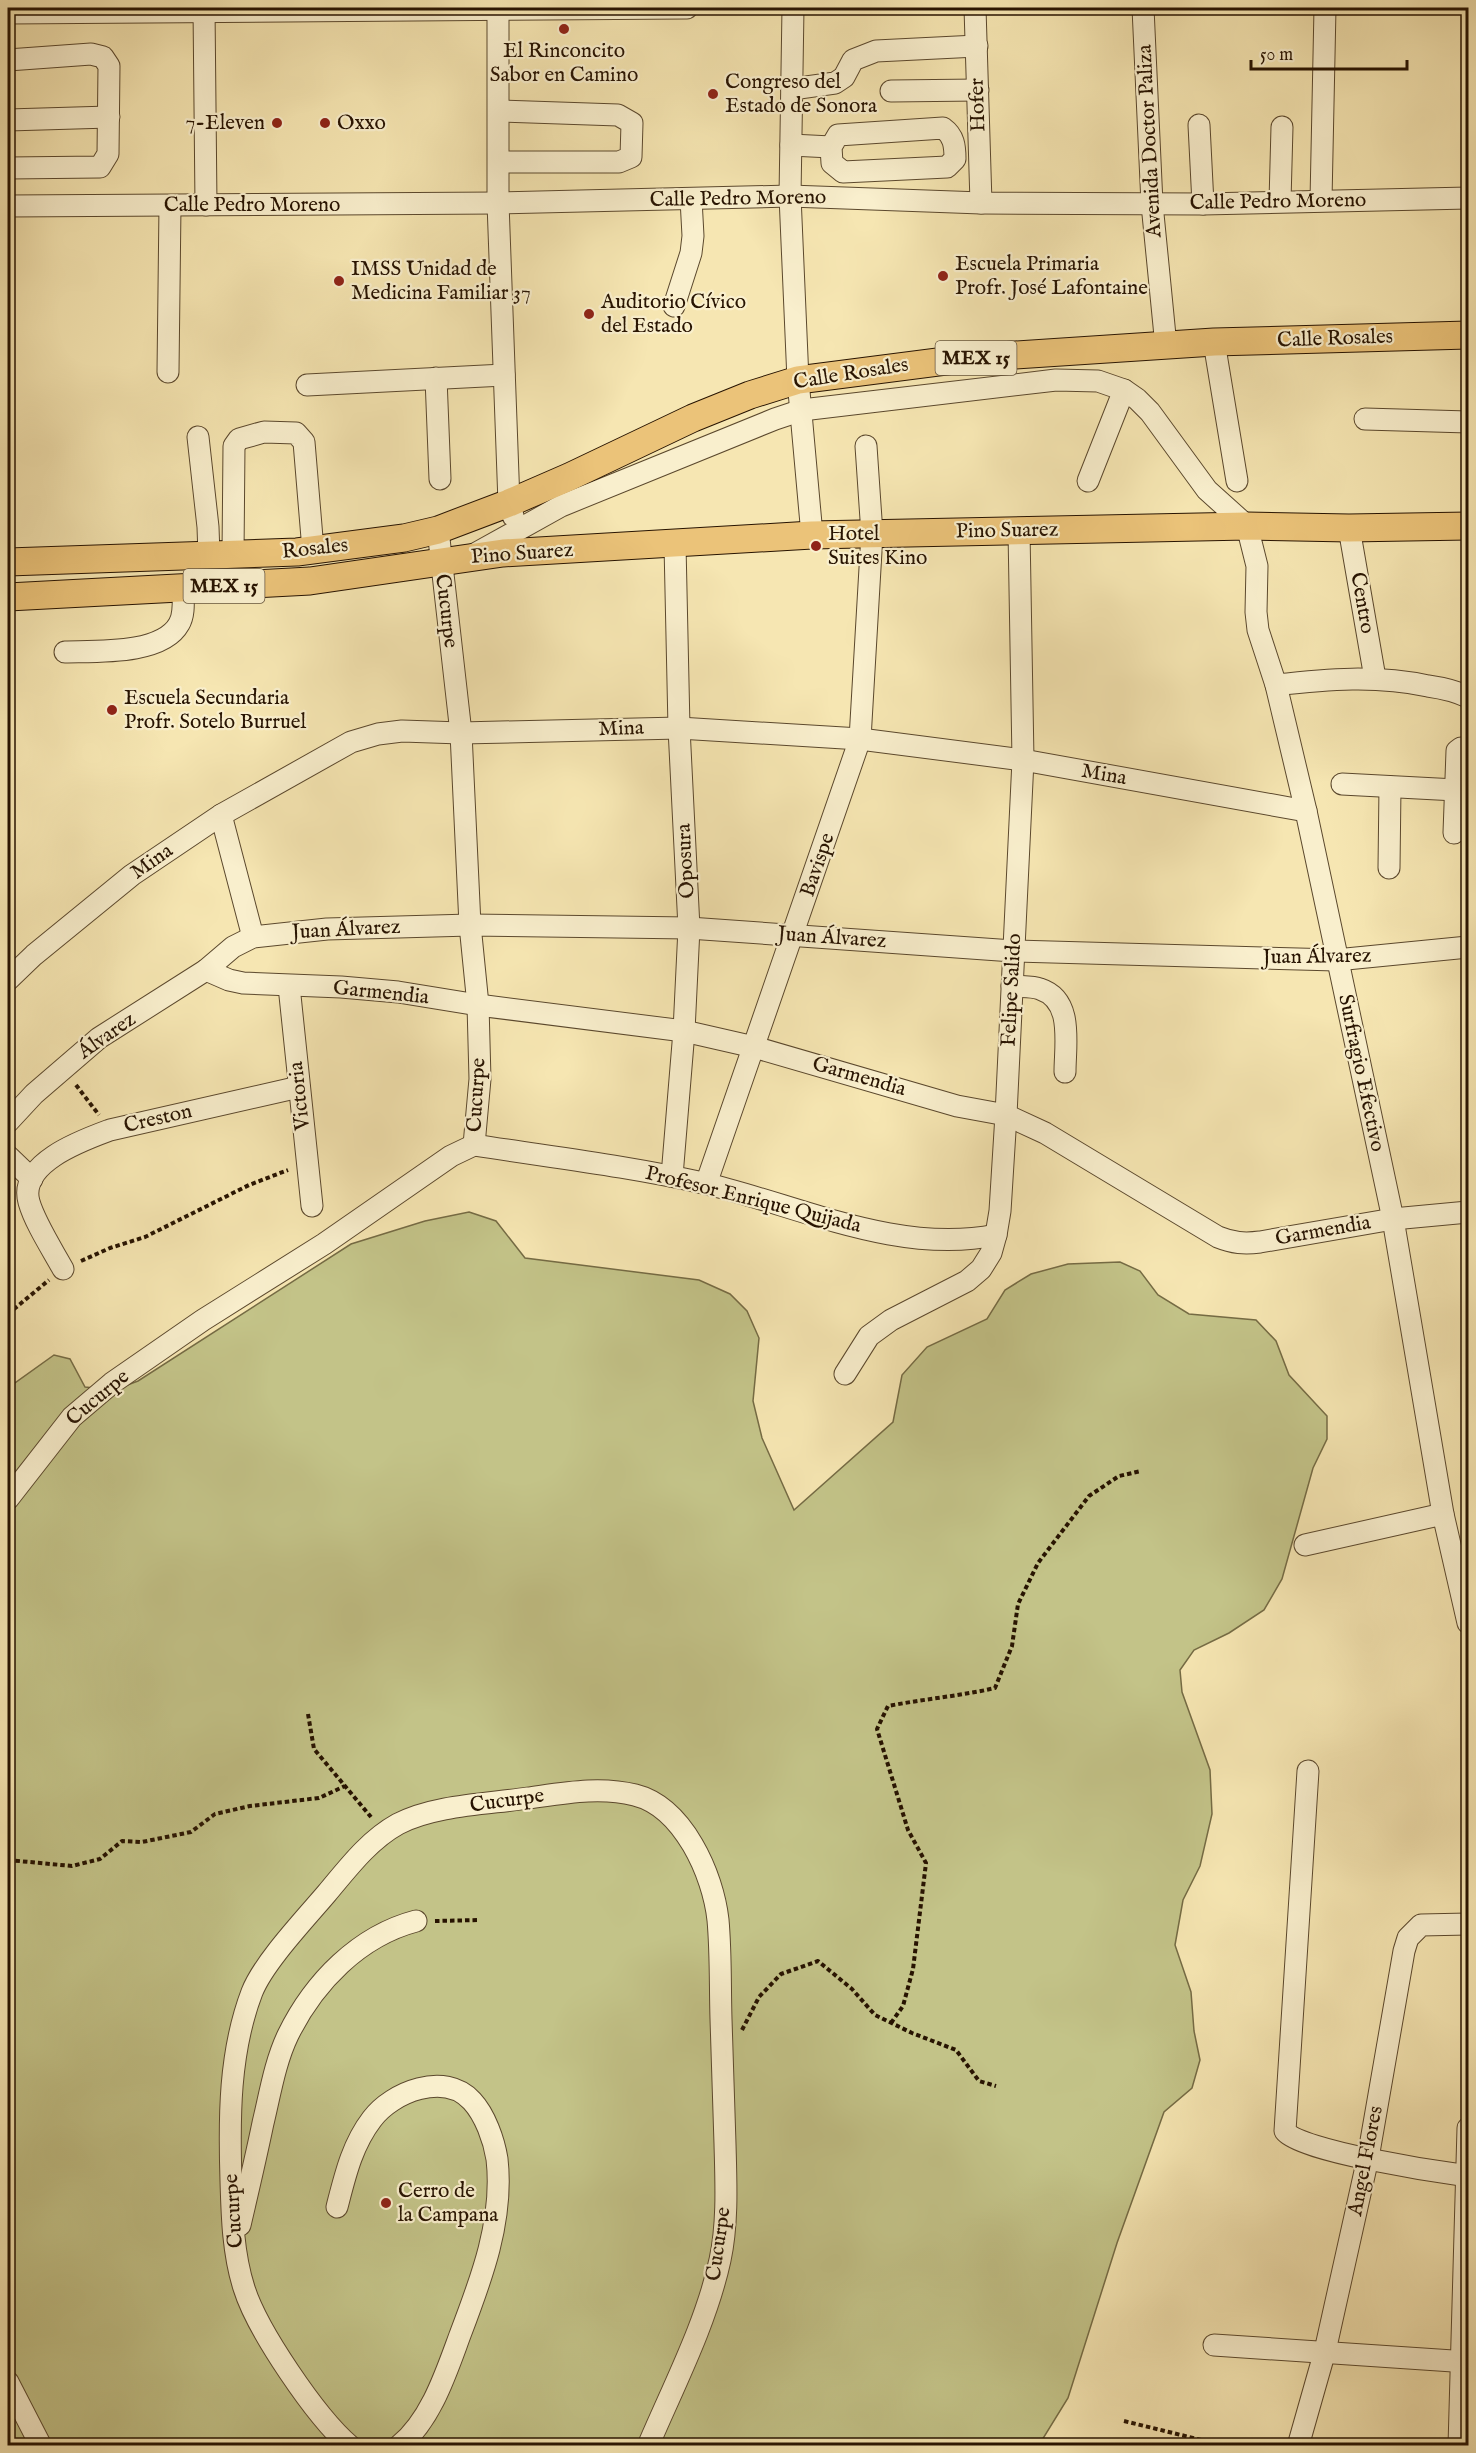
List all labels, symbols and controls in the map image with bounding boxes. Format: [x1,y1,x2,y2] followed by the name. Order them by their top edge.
[557,22,571,36] marker: El Rinconcito Sabor en Camino
[1251,33,1407,71] scale bar
[490,38,638,89] place label: El Rinconcito Sabor en Camino
[1131,43,1169,239] street label: Avenida Doctor Paliza
[1260,44,1293,67] text: 50 m
[725,69,878,120] place label: Congreso del Estado de Sonora
[964,77,992,132] street label: Hofer
[706,87,720,101] marker: Congreso del Estado de Sonora
[186,110,265,137] place label: 7-Eleven
[337,110,386,137] place label: Oxxo
[270,116,284,130] marker: 7-Eleven
[318,116,332,130] marker: Oxxo
[649,184,827,214] street label: Calle Pedro Moreno
[1189,187,1367,217] street label: Calle Pedro Moreno
[164,192,340,219] street label: Calle Pedro Moreno
[955,251,1148,302] place label: Escuela Primaria Profr. José Lafontaine
[351,256,531,307] place label: IMSS Unidad de Medicina Familiar 37
[936,269,950,283] marker: Escuela Primaria Profr. José Lafontaine
[332,274,346,288] marker: IMSS Unidad de Medicina Familiar 37
[600,289,746,340] place label: Auditorio Cívico del Estado
[582,307,596,321] marker: Auditorio Cívico del Estado
[1277,323,1393,355] street label: Calle Rosales
[936,341,1016,375] road number: MEX 15
[792,352,910,396] street label: Calle Rosales
[955,517,1059,545] street label: Pino Suarez
[828,521,927,572] place label: Hotel Suites Kino
[281,532,349,566] street label: Rosales
[470,537,574,571] street label: Pino Suarez
[809,539,823,553] marker: Hotel Suites Kino
[184,569,264,603] road number: MEX 15
[1343,570,1381,636] street label: Centro
[428,572,464,650] street label: Cucurpe
[124,685,306,736] place label: Escuela Secundaria Profr. Sotelo Burruel
[105,703,119,717] marker: Escuela Secundaria Profr. Sotelo Burruel
[598,715,645,743] street label: Mina
[1079,758,1130,792] street label: Mina
[671,822,701,899] street label: Oposura
[794,829,842,901] street label: Bavispe
[126,837,179,886] street label: Mina
[289,913,401,946] street label: Juan Álvarez
[775,920,888,955] street label: Juan Álvarez
[996,933,1028,1047] street label: Felipe Salido
[1260,942,1372,971] street label: Juan Álvarez
[332,975,431,1012] street label: Garmendia
[1331,992,1391,1154] street label: Surfragio Efectivo
[71,1005,142,1066] street label: Álvarez
[809,1051,910,1104] street label: Garmendia
[462,1057,492,1133] street label: Cucurpe
[283,1059,317,1133] street label: Victoria
[121,1098,195,1140] street label: Creston
[642,1160,865,1240] street label: Profesor Enrique Quijada
[1273,1209,1374,1253] street label: Garmendia
[61,1363,135,1432] street label: Cucurpe
[468,1782,546,1820] street label: Cucurpe
[1342,2104,1390,2219] street label: Angel Flores
[218,2173,250,2249] street label: Cucurpe
[398,2178,499,2229] place label: Cerro de la Campana
[379,2196,393,2210] marker: Cerro de la Campana
[700,2205,738,2283] street label: Cucurpe

